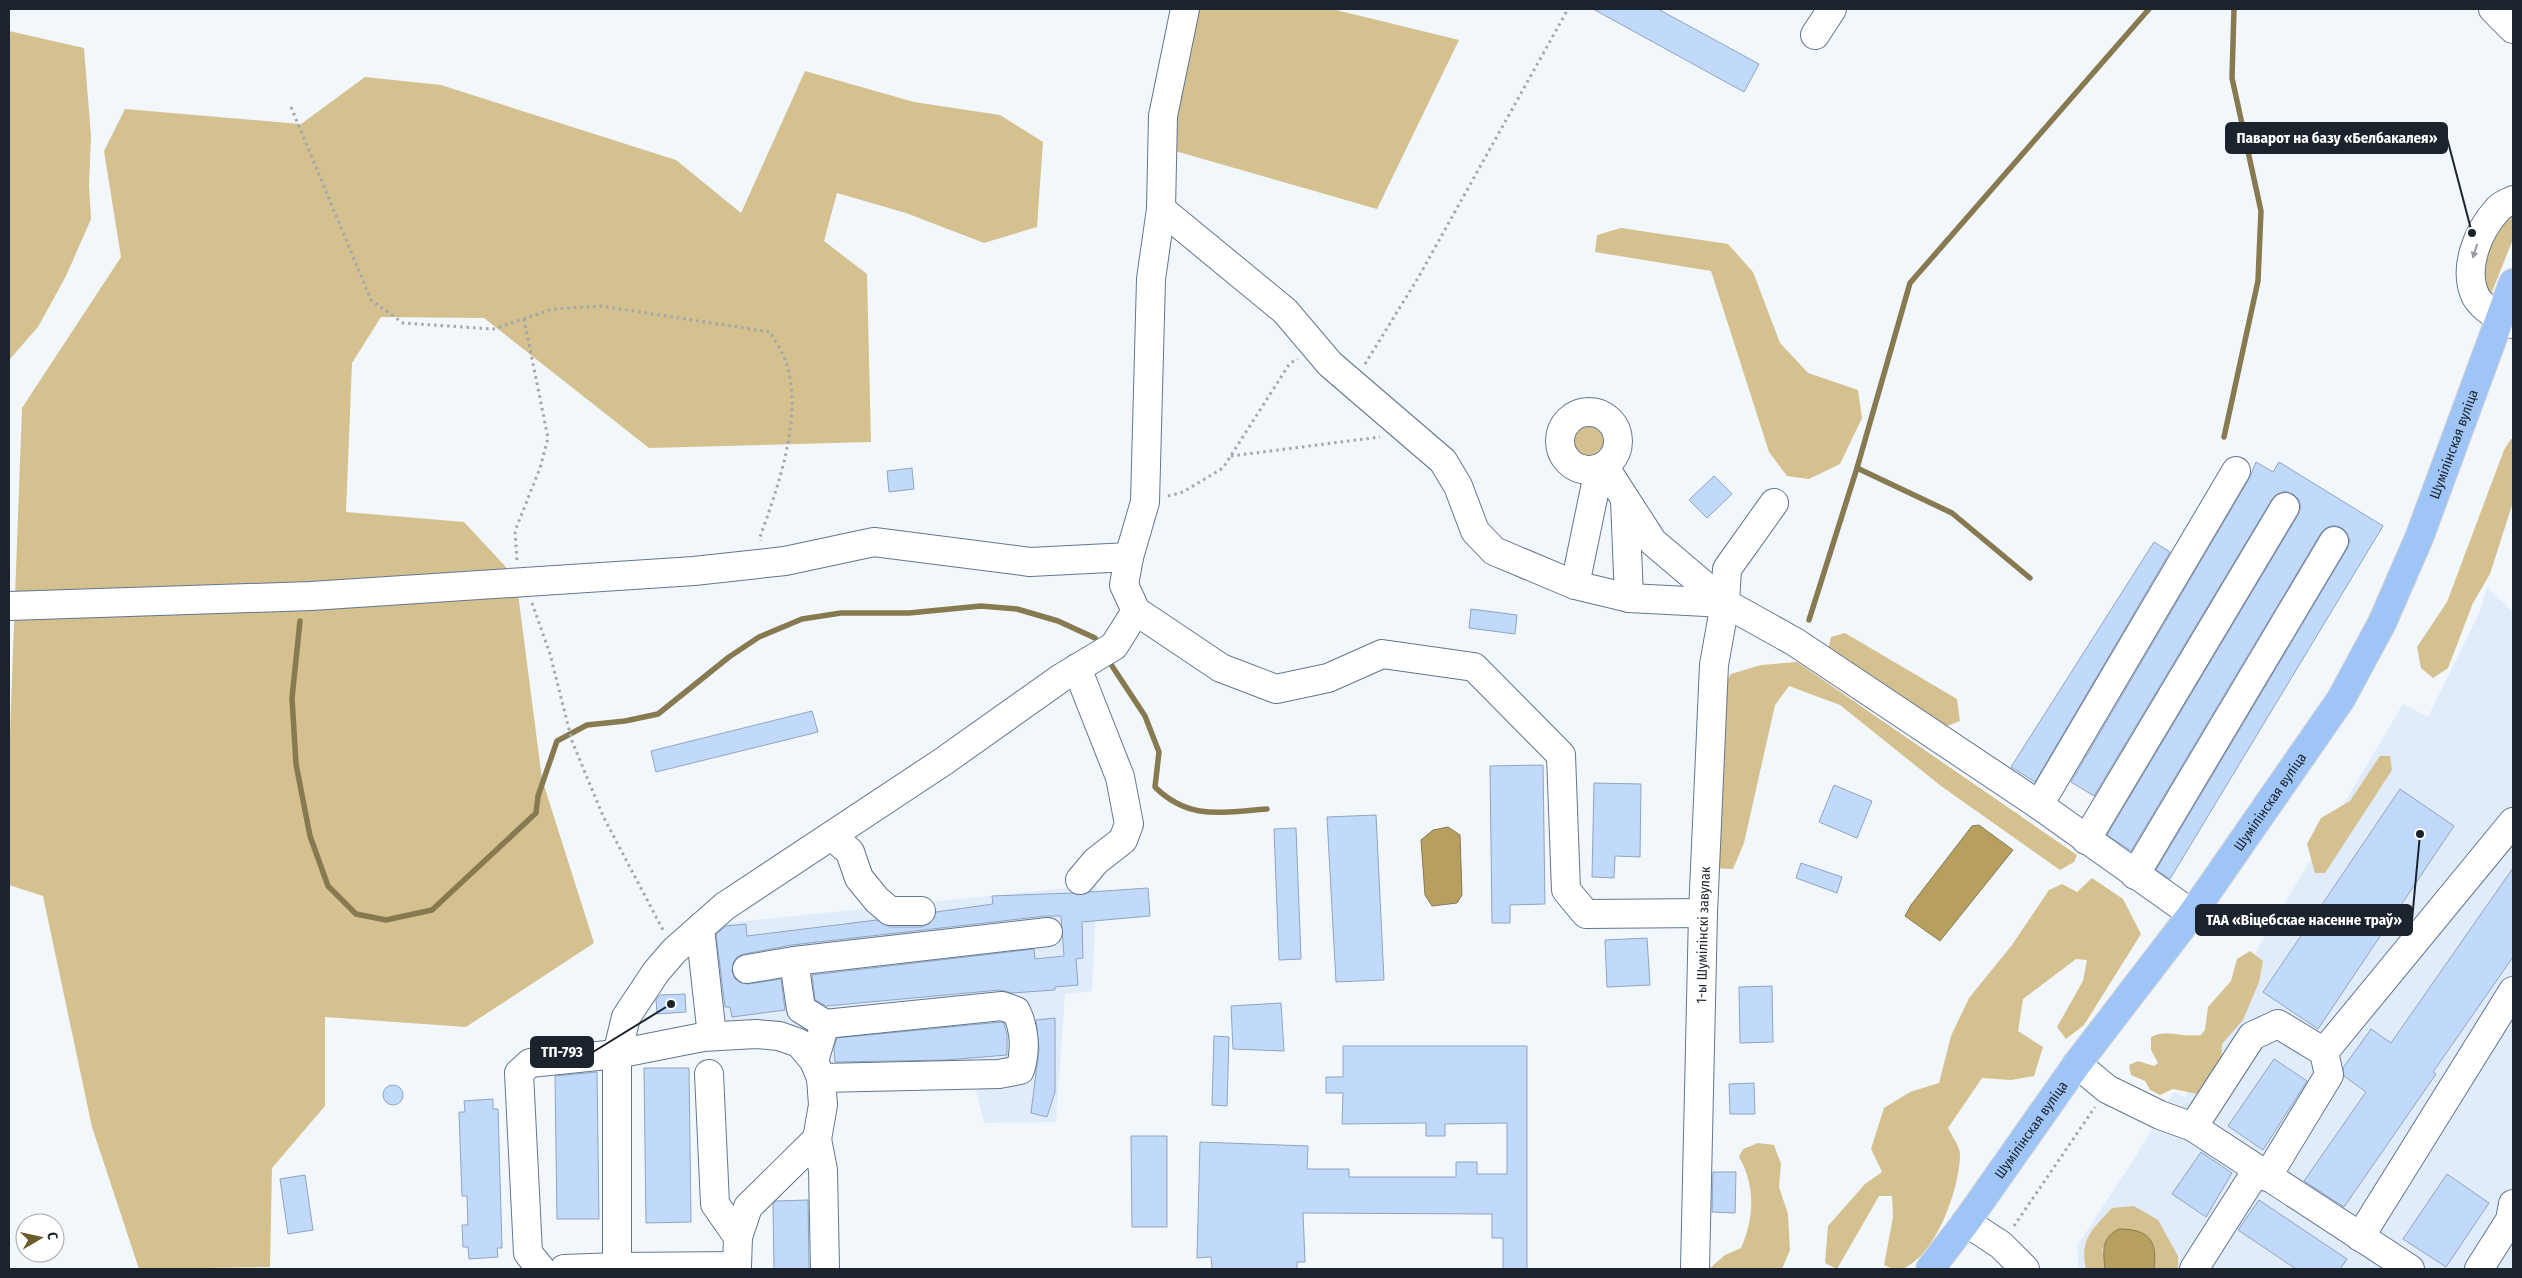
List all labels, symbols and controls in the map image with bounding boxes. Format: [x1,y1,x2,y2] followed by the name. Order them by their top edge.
[2226,123,2447,153] callout: Паварот на базу «Белбакалея»
[2237,129,2438,147] text: Паварот на базу «Белбакалея»
[2470,244,2478,259] one-way arrow
[2426,387,2482,501] street label: Шумілінская вуліца
[2230,749,2310,854] street label: Шумілінская вуліца
[1692,866,1714,1004] street label: 1-ы Шумілінскі завулак
[2196,905,2412,935] callout: ТАА «Віцебскае насенне траў»
[2206,911,2402,929] text: ТАА «Віцебскае насенне траў»
[531,1037,593,1067] callout: ТП-793
[541,1043,583,1061] text: ТП-793
[1991,1077,2071,1182] street label: Шумілінская вуліца
[15,1213,65,1263] north arrow
[43,1231,61,1242] text: С

